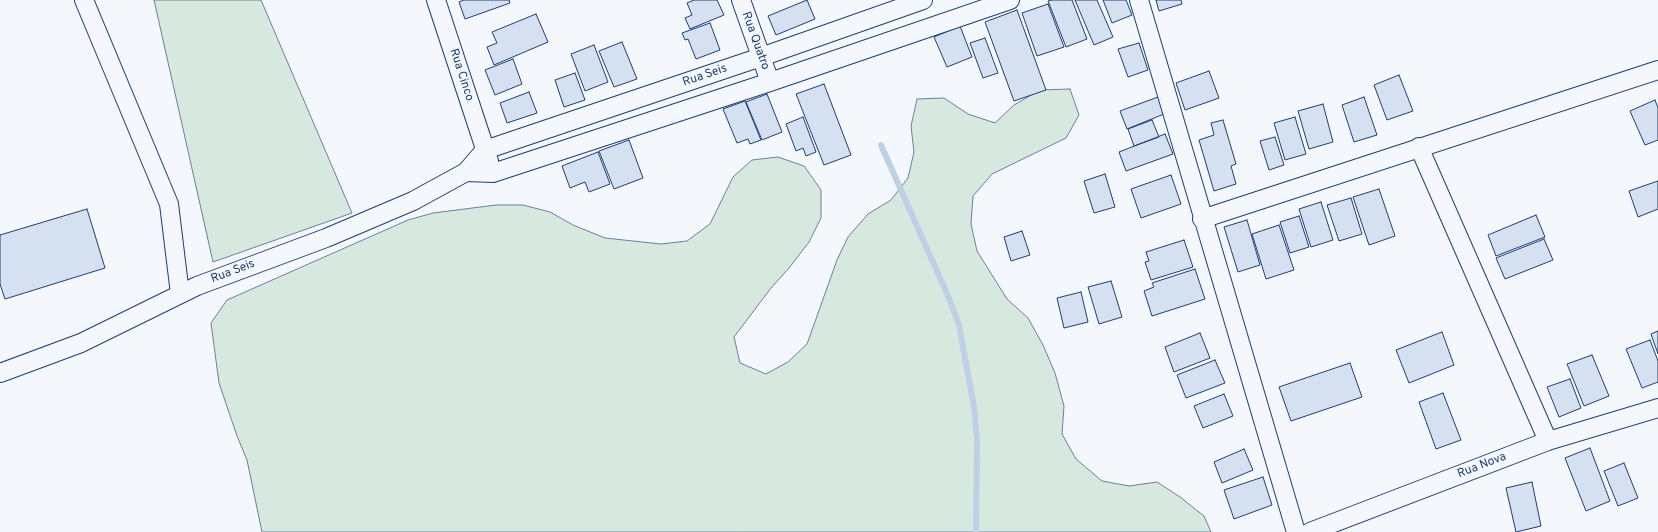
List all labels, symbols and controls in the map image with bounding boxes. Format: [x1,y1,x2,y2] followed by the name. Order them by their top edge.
[738,10,772,72] street label: Rua Quatro
[446,47,476,103] street label: Rua Cinco
[681,62,729,90] street label: Rua Seis
[209,257,257,287] street label: Rua Seis
[1456,450,1508,482] street label: Rua Nova

